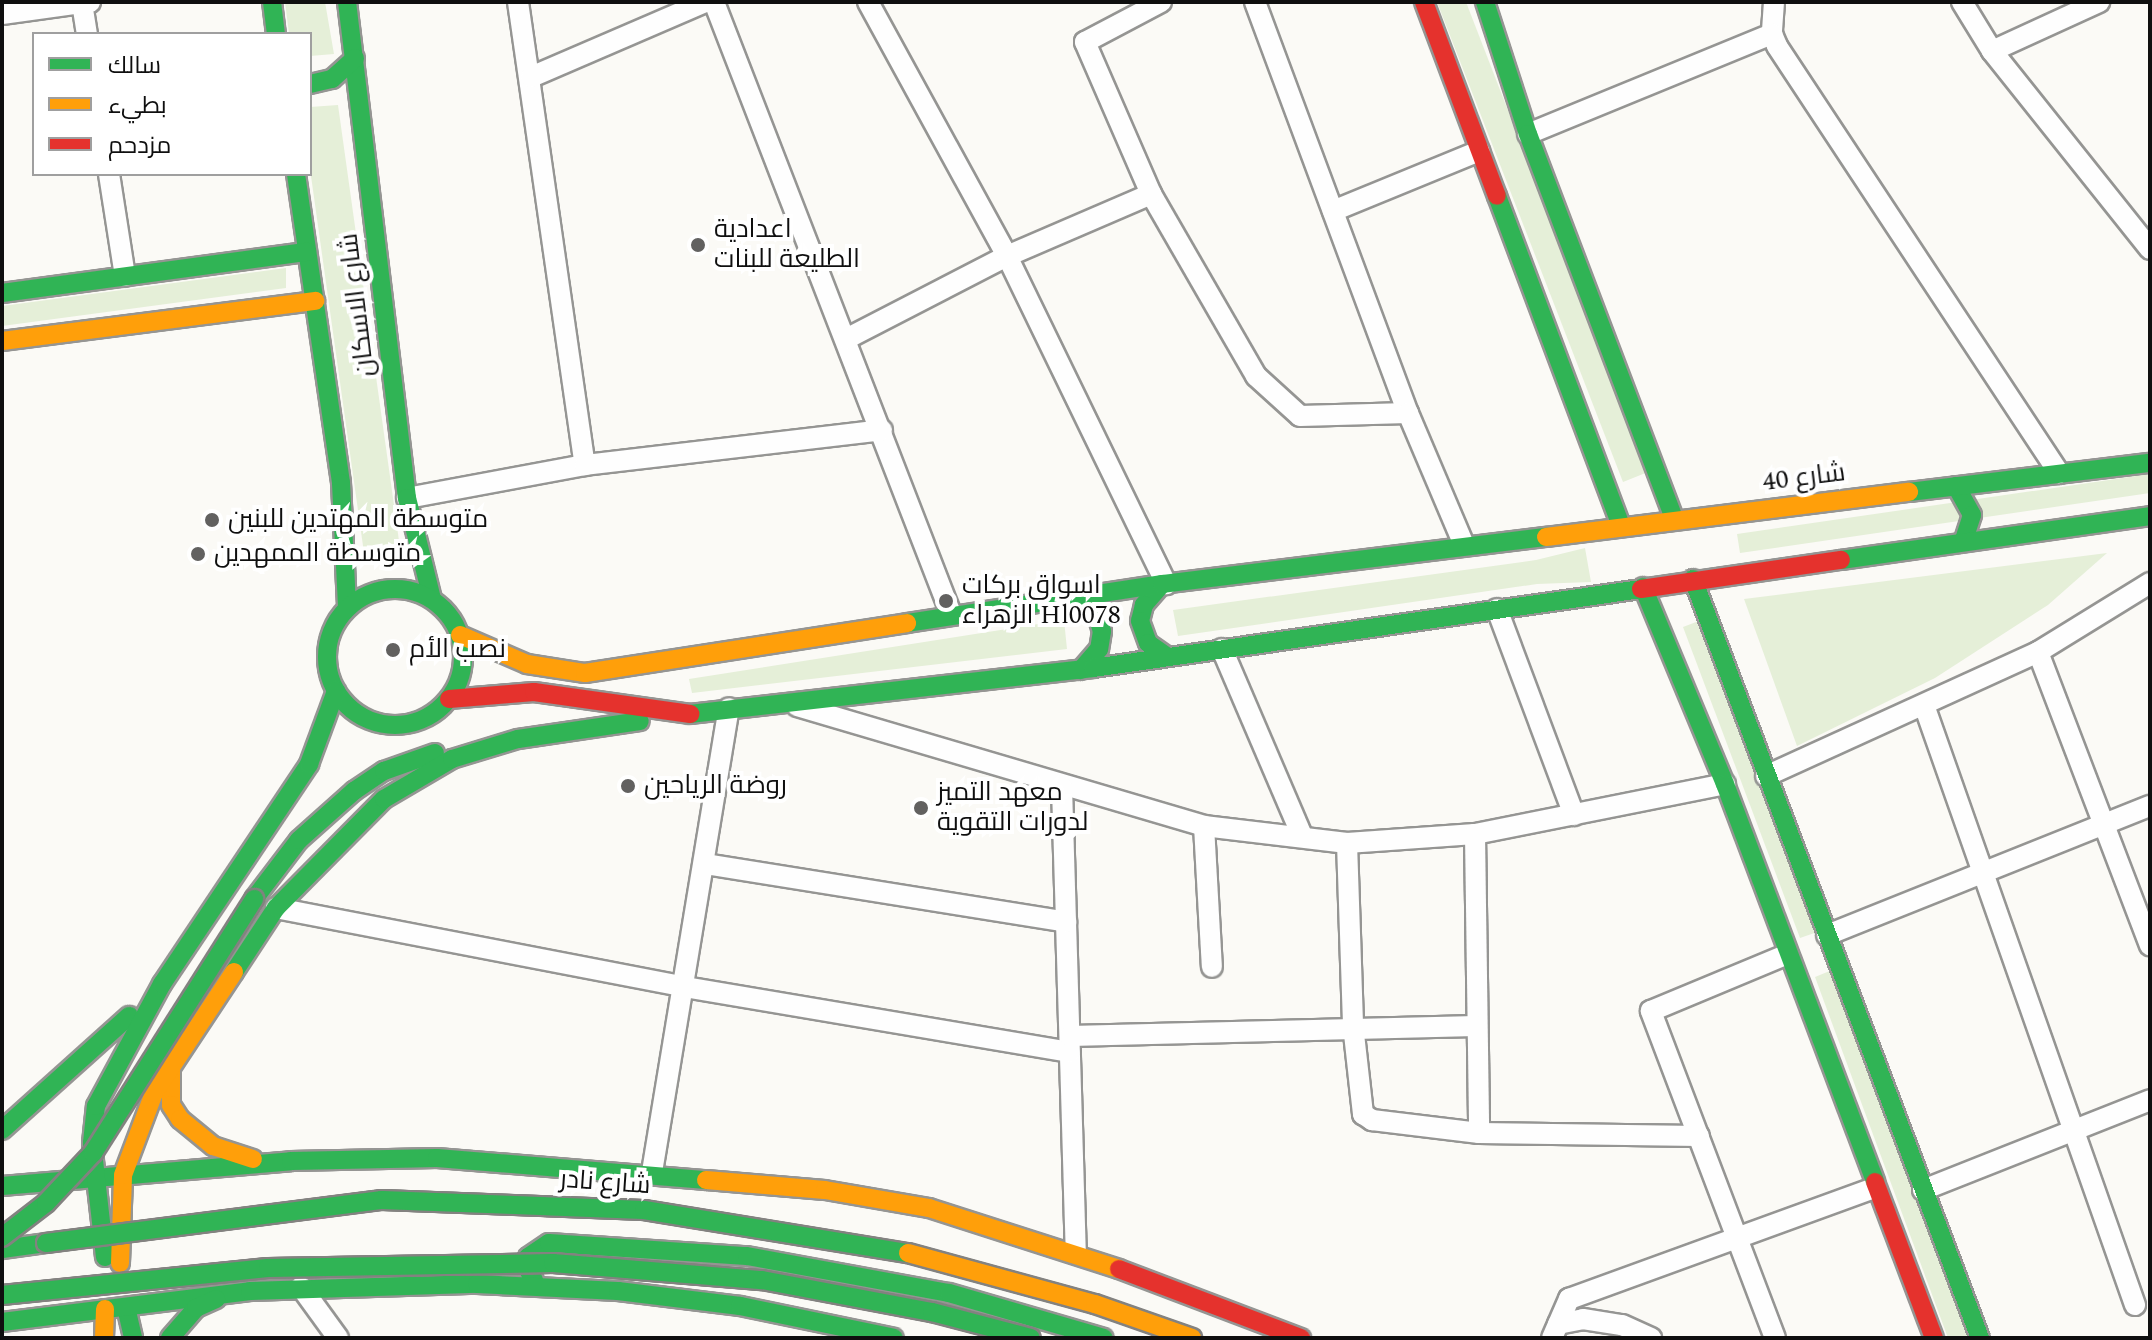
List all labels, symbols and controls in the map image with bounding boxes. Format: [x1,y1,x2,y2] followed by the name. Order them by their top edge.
[32,32,312,176] legend
[108,48,161,84] text: سالك
[108,88,167,124] text: بطيء
[108,128,171,164] text: مزدحم
[714,214,860,276] place label: اعدادية الطليعة للبنات
[334,232,382,378] street label: شارع الاسكان
[689,236,707,254] marker: اعدادية الطليعة للبنات
[1761,457,1847,499] street label: شارع 40
[228,504,488,536] place label: متوسطة المهتدين للبنين
[203,511,221,529] marker: متوسطة المهتدين للبنين
[214,538,421,570] place label: متوسطة الممهدين
[189,545,207,563] marker: متوسطة الممهدين
[962,570,1121,632] place label: اسواق بركات الزهراء Hl0078
[937,592,955,610] marker: اسواق بركات الزهراء Hl0078
[409,634,506,666] place label: نصب الأم
[384,641,402,659] marker: نصب الأم
[644,770,787,802] place label: روضة الرياحين
[619,777,637,795] marker: روضة الرياحين
[937,777,1089,838] place label: معهد التميز لدورات التقوية
[912,799,930,817] marker: معهد التميز لدورات التقوية
[559,1164,651,1202] street label: شارع نادر

